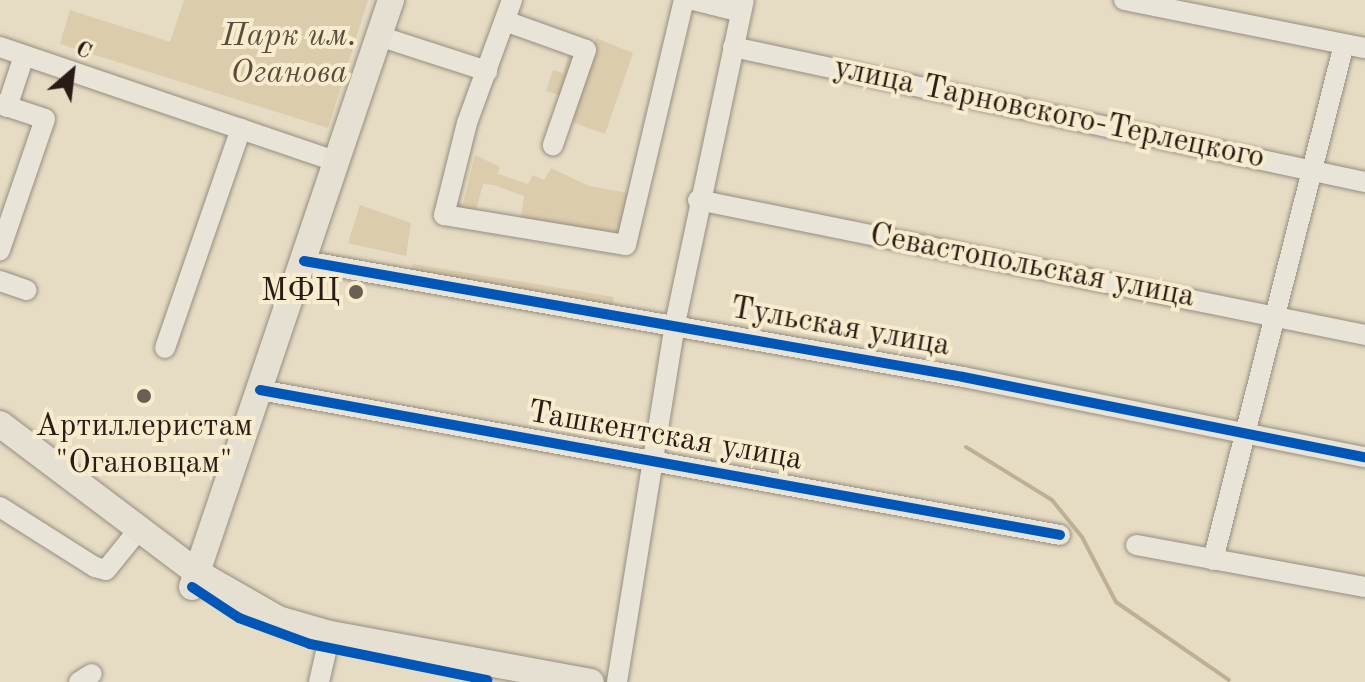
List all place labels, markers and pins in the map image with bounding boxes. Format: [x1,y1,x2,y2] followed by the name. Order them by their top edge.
[261,273,340,311] place label: МФЦ
[347,283,365,301] marker: МФЦ
[135,387,153,405] marker: Артиллеристам "Огановцам"
[35,409,253,484] place label: Артиллеристам "Огановцам"

